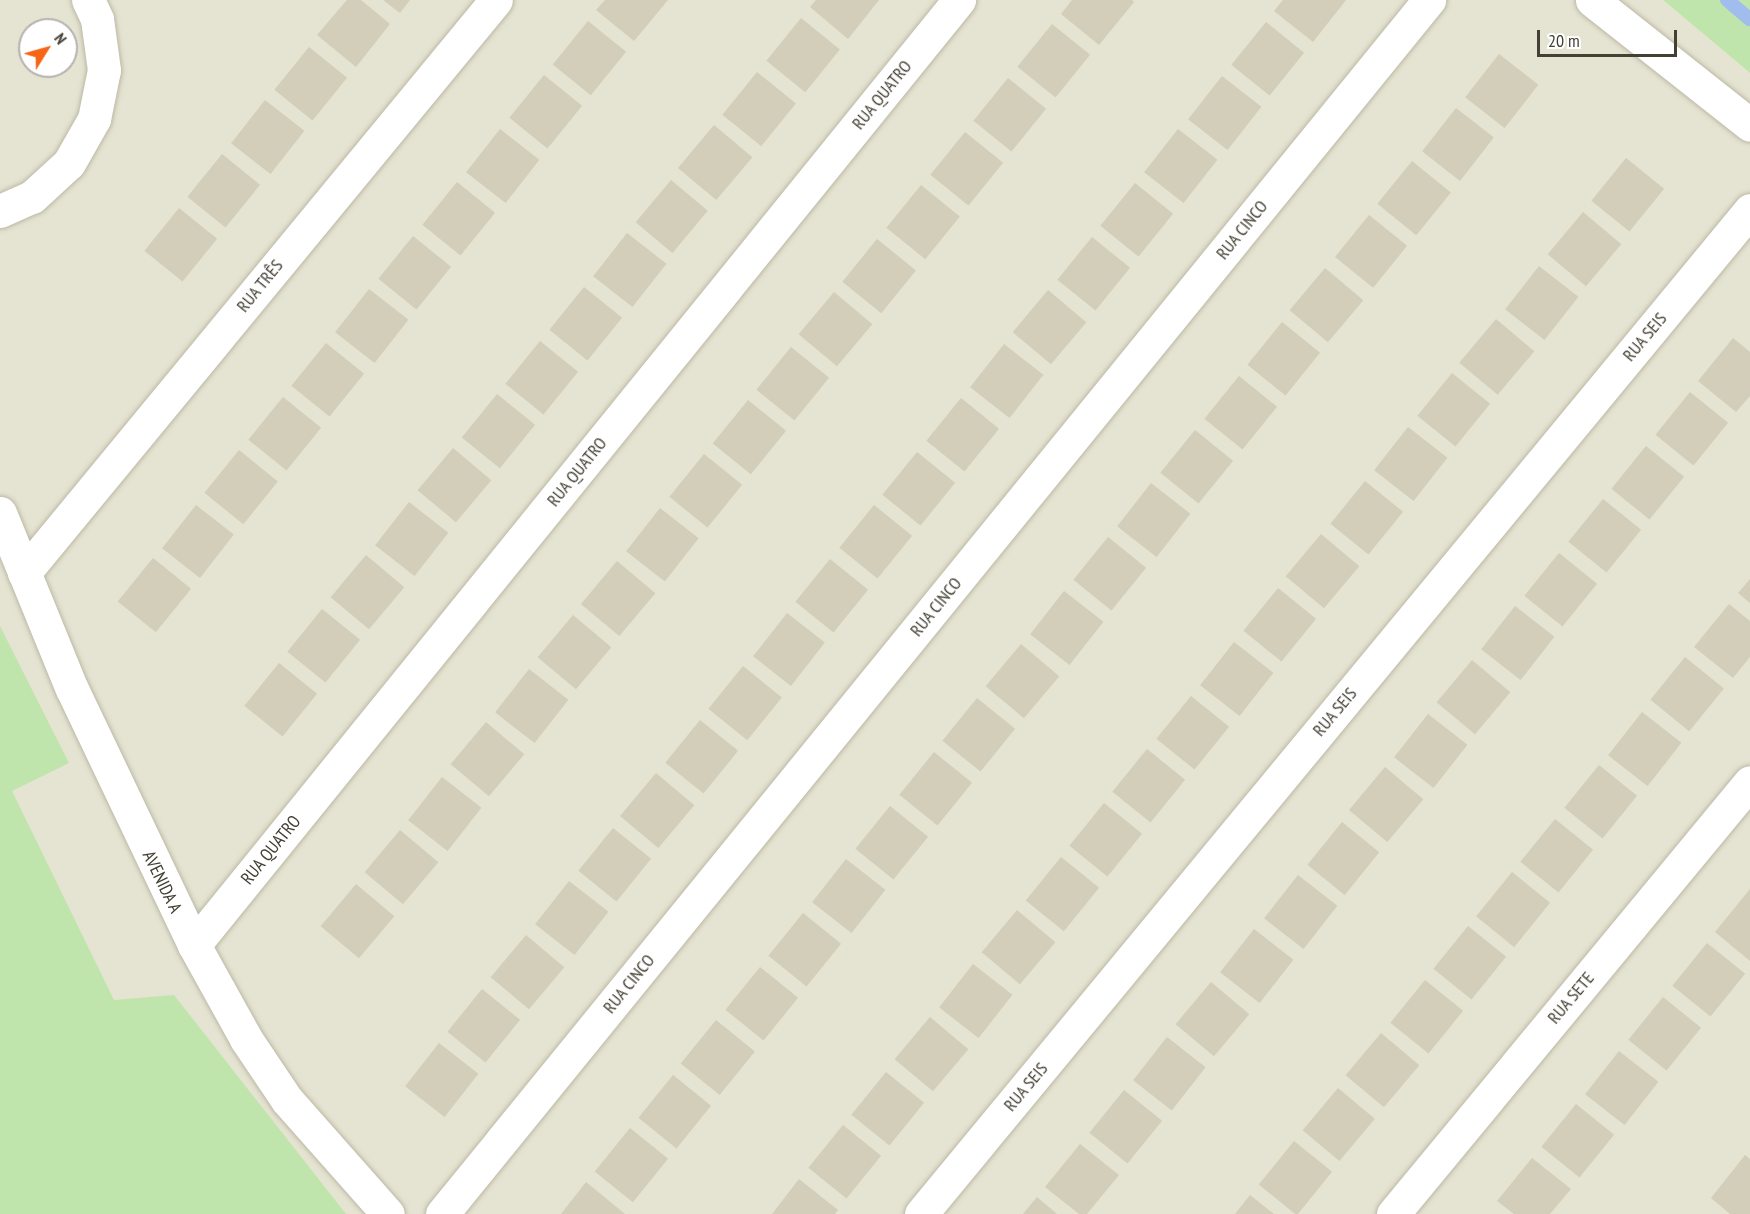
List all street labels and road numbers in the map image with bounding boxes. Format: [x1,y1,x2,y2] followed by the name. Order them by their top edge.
[847,56,917,134] street label: RUA QUATRO
[1212,196,1272,264] street label: RUA CINCO
[232,255,288,317] street label: RUA TRÊS
[1618,308,1672,366] street label: RUA SEIS
[542,433,612,511] street label: RUA QUATRO
[906,573,966,641] street label: RUA CINCO
[1308,683,1362,741] street label: RUA SEIS
[236,811,306,889] street label: RUA QUATRO
[137,847,187,917] street label: AVENIDA A
[599,950,659,1018] street label: RUA CINCO
[1543,967,1599,1029] street label: RUA SETE
[999,1058,1053,1116] street label: RUA SEIS

